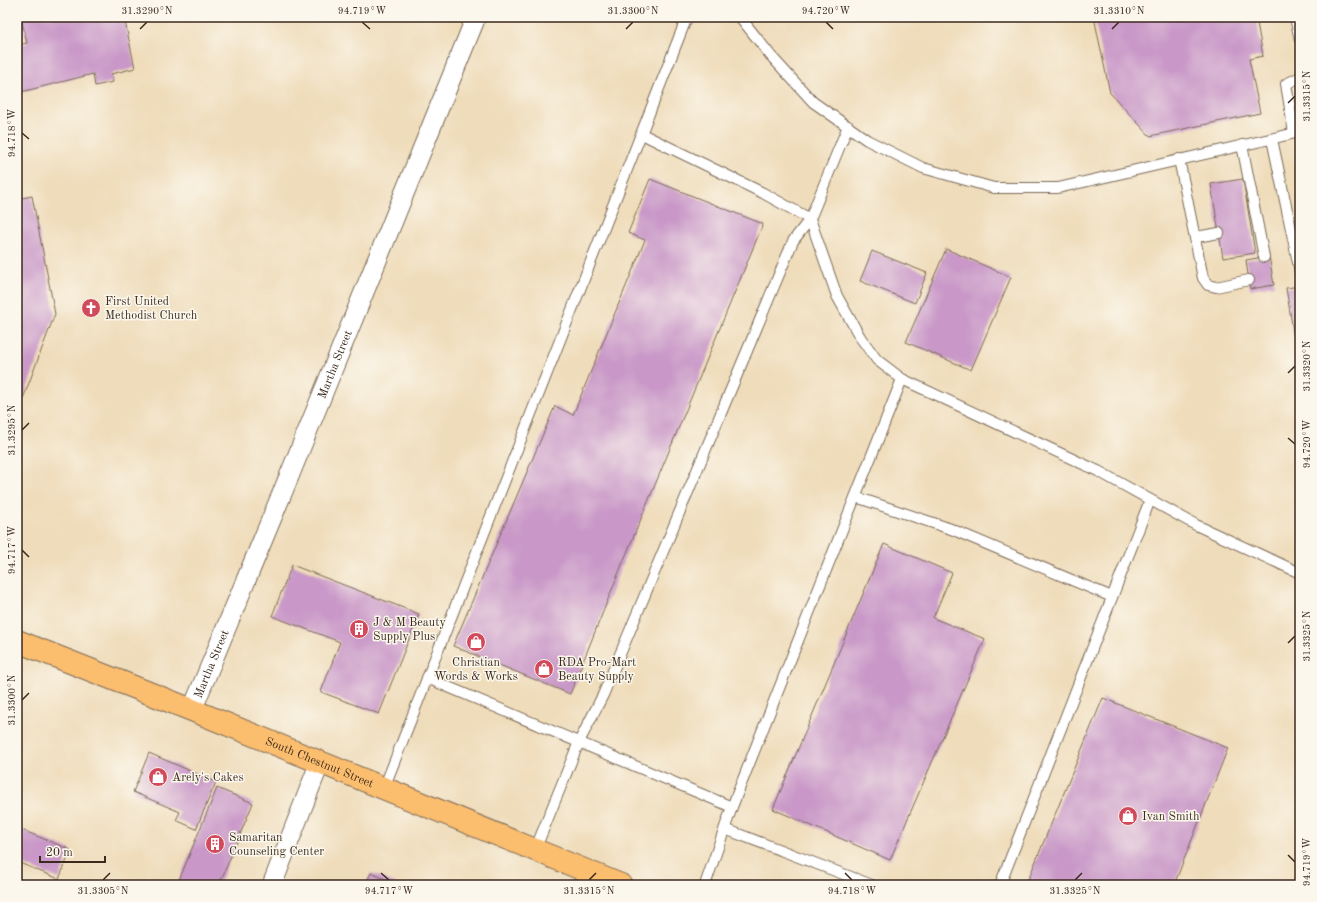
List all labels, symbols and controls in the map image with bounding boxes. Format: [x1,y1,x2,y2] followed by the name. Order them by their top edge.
[121,6,173,16] text: 31.3290°N
[338,6,386,16] text: 94.719°W
[607,6,659,16] text: 31.3300°N
[802,6,850,16] text: 94.720°W
[1093,6,1145,16] text: 31.3310°N
[1302,70,1312,122] text: 31.3315°N
[7,109,17,157] text: 94.718°W
[105,296,198,322] place label: First United Methodist Church
[80,297,102,319] church icon: First United Methodist Church
[316,329,355,401] street label: Martha Street
[1302,340,1312,392] text: 31.3320°N
[7,404,17,456] text: 31.3295°N
[1302,420,1312,468] text: 94.720°W
[7,526,17,574] text: 94.717°W
[1302,610,1312,662] text: 31.3325°N
[373,617,446,643] place label: J & M Beauty Supply Plus
[348,618,370,640] building icon: J & M Beauty Supply Plus
[193,628,232,700] street label: Martha Street
[465,631,487,653] shop icon: Christian Words & Works
[434,657,518,683] place label: Christian Words & Works
[558,657,636,683] place label: RDA Pro-Mart Beauty Supply
[533,658,555,680] shop icon: RDA Pro-Mart Beauty Supply
[7,674,17,726] text: 31.3300°N
[263,736,375,790] street label: South Chestnut Street
[147,766,169,788] shop icon: Arely's Cakes
[172,772,244,784] place label: Arely's Cakes
[1117,805,1139,827] shop icon: Ivan Smith
[1142,811,1200,823] place label: Ivan Smith
[229,832,324,858] place label: Samaritan Counseling Center
[204,833,226,855] building icon: Samaritan Counseling Center
[40,838,105,864] scale bar
[1302,838,1312,886] text: 94.719°W
[46,847,73,859] text: 20 m
[77,886,129,896] text: 31.3305°N
[365,886,413,896] text: 94.717°W
[563,886,615,896] text: 31.3315°N
[828,886,876,896] text: 94.718°W
[1049,886,1101,896] text: 31.3325°N

